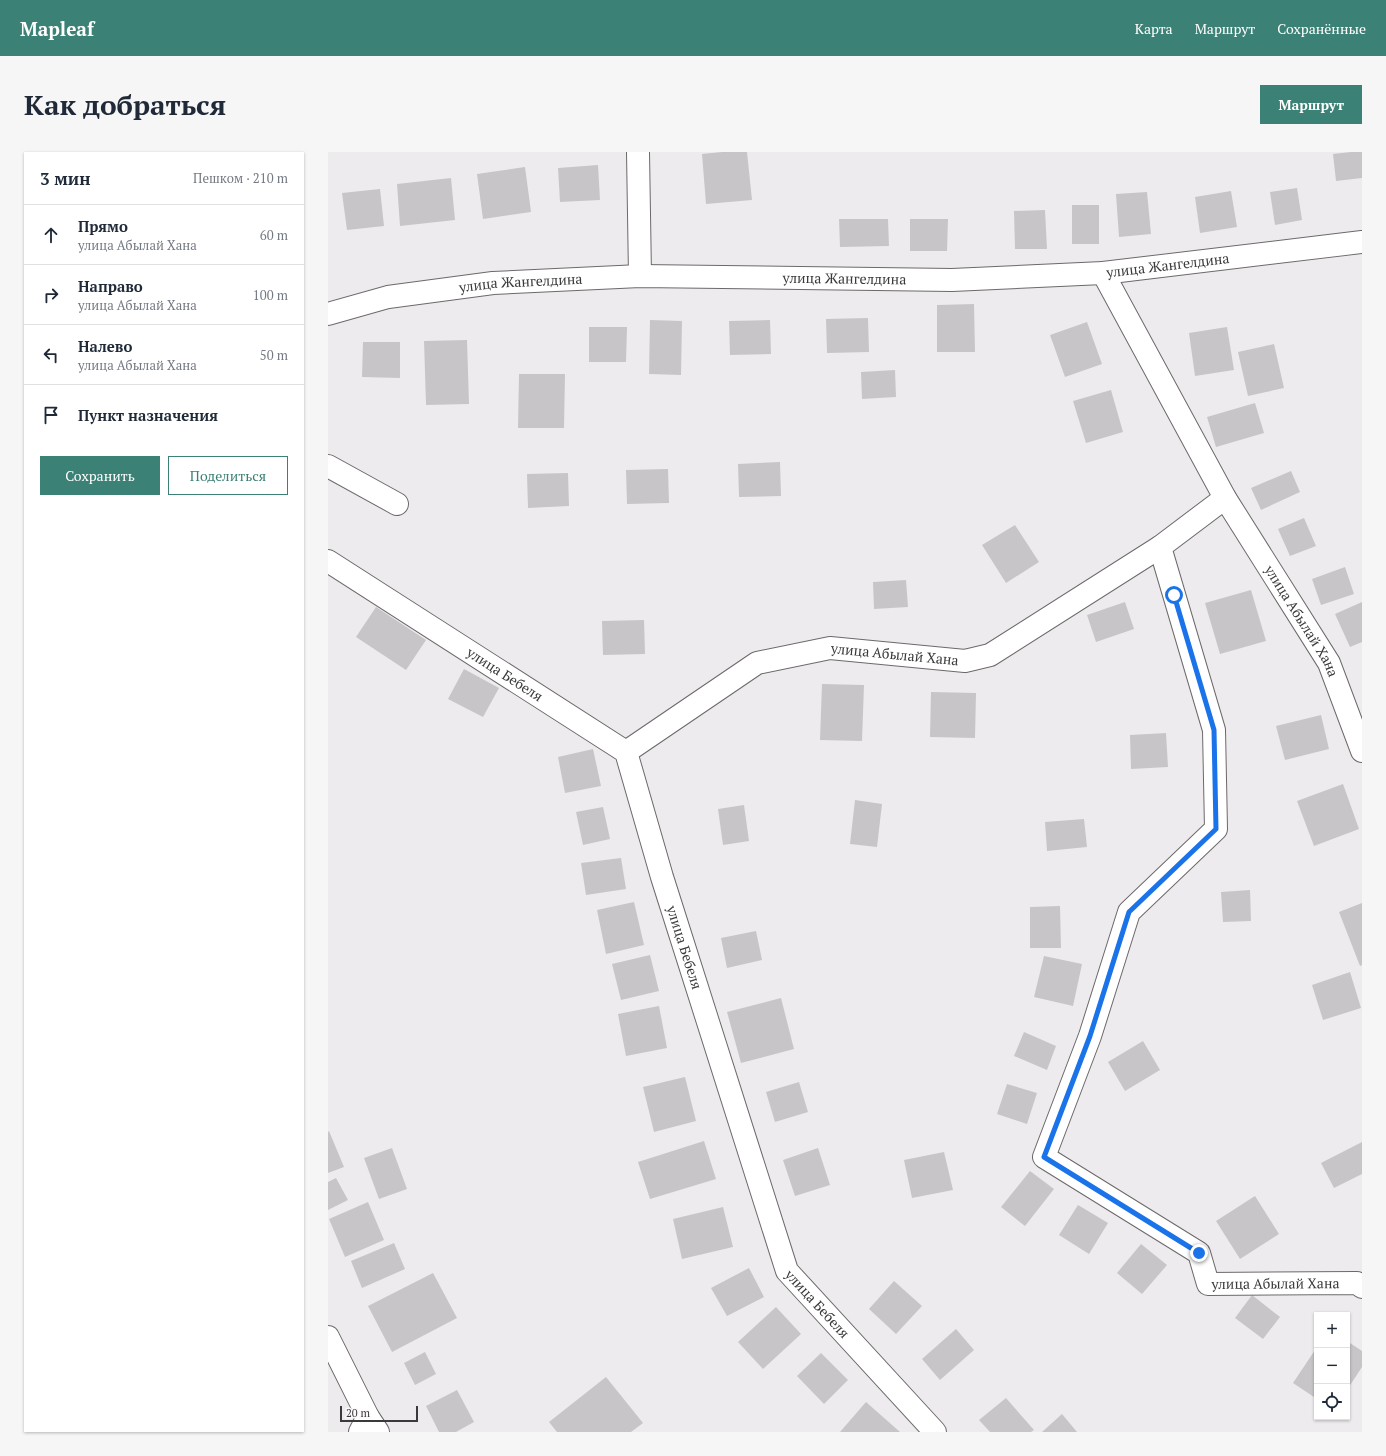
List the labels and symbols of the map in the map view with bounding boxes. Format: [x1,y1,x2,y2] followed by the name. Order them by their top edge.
[1104,248,1230,282] street label: улица Жангелдина
[782,268,906,288] street label: улица Жангелдина
[457,269,583,297] street label: улица Жангелдина
[1260,560,1343,679] street label: улица Абылай Хана
[1165,586,1183,604] route start
[829,638,960,669] street label: улица Абылай Хана
[463,642,547,705] street label: улица Бебеля
[662,902,707,992] street label: улица Бебеля
[1190,1244,1208,1262] route end
[780,1264,854,1342] street label: улица Бебеля
[1210,1273,1340,1293] street label: улица Абылай Хана
[340,1404,418,1423] scale bar

